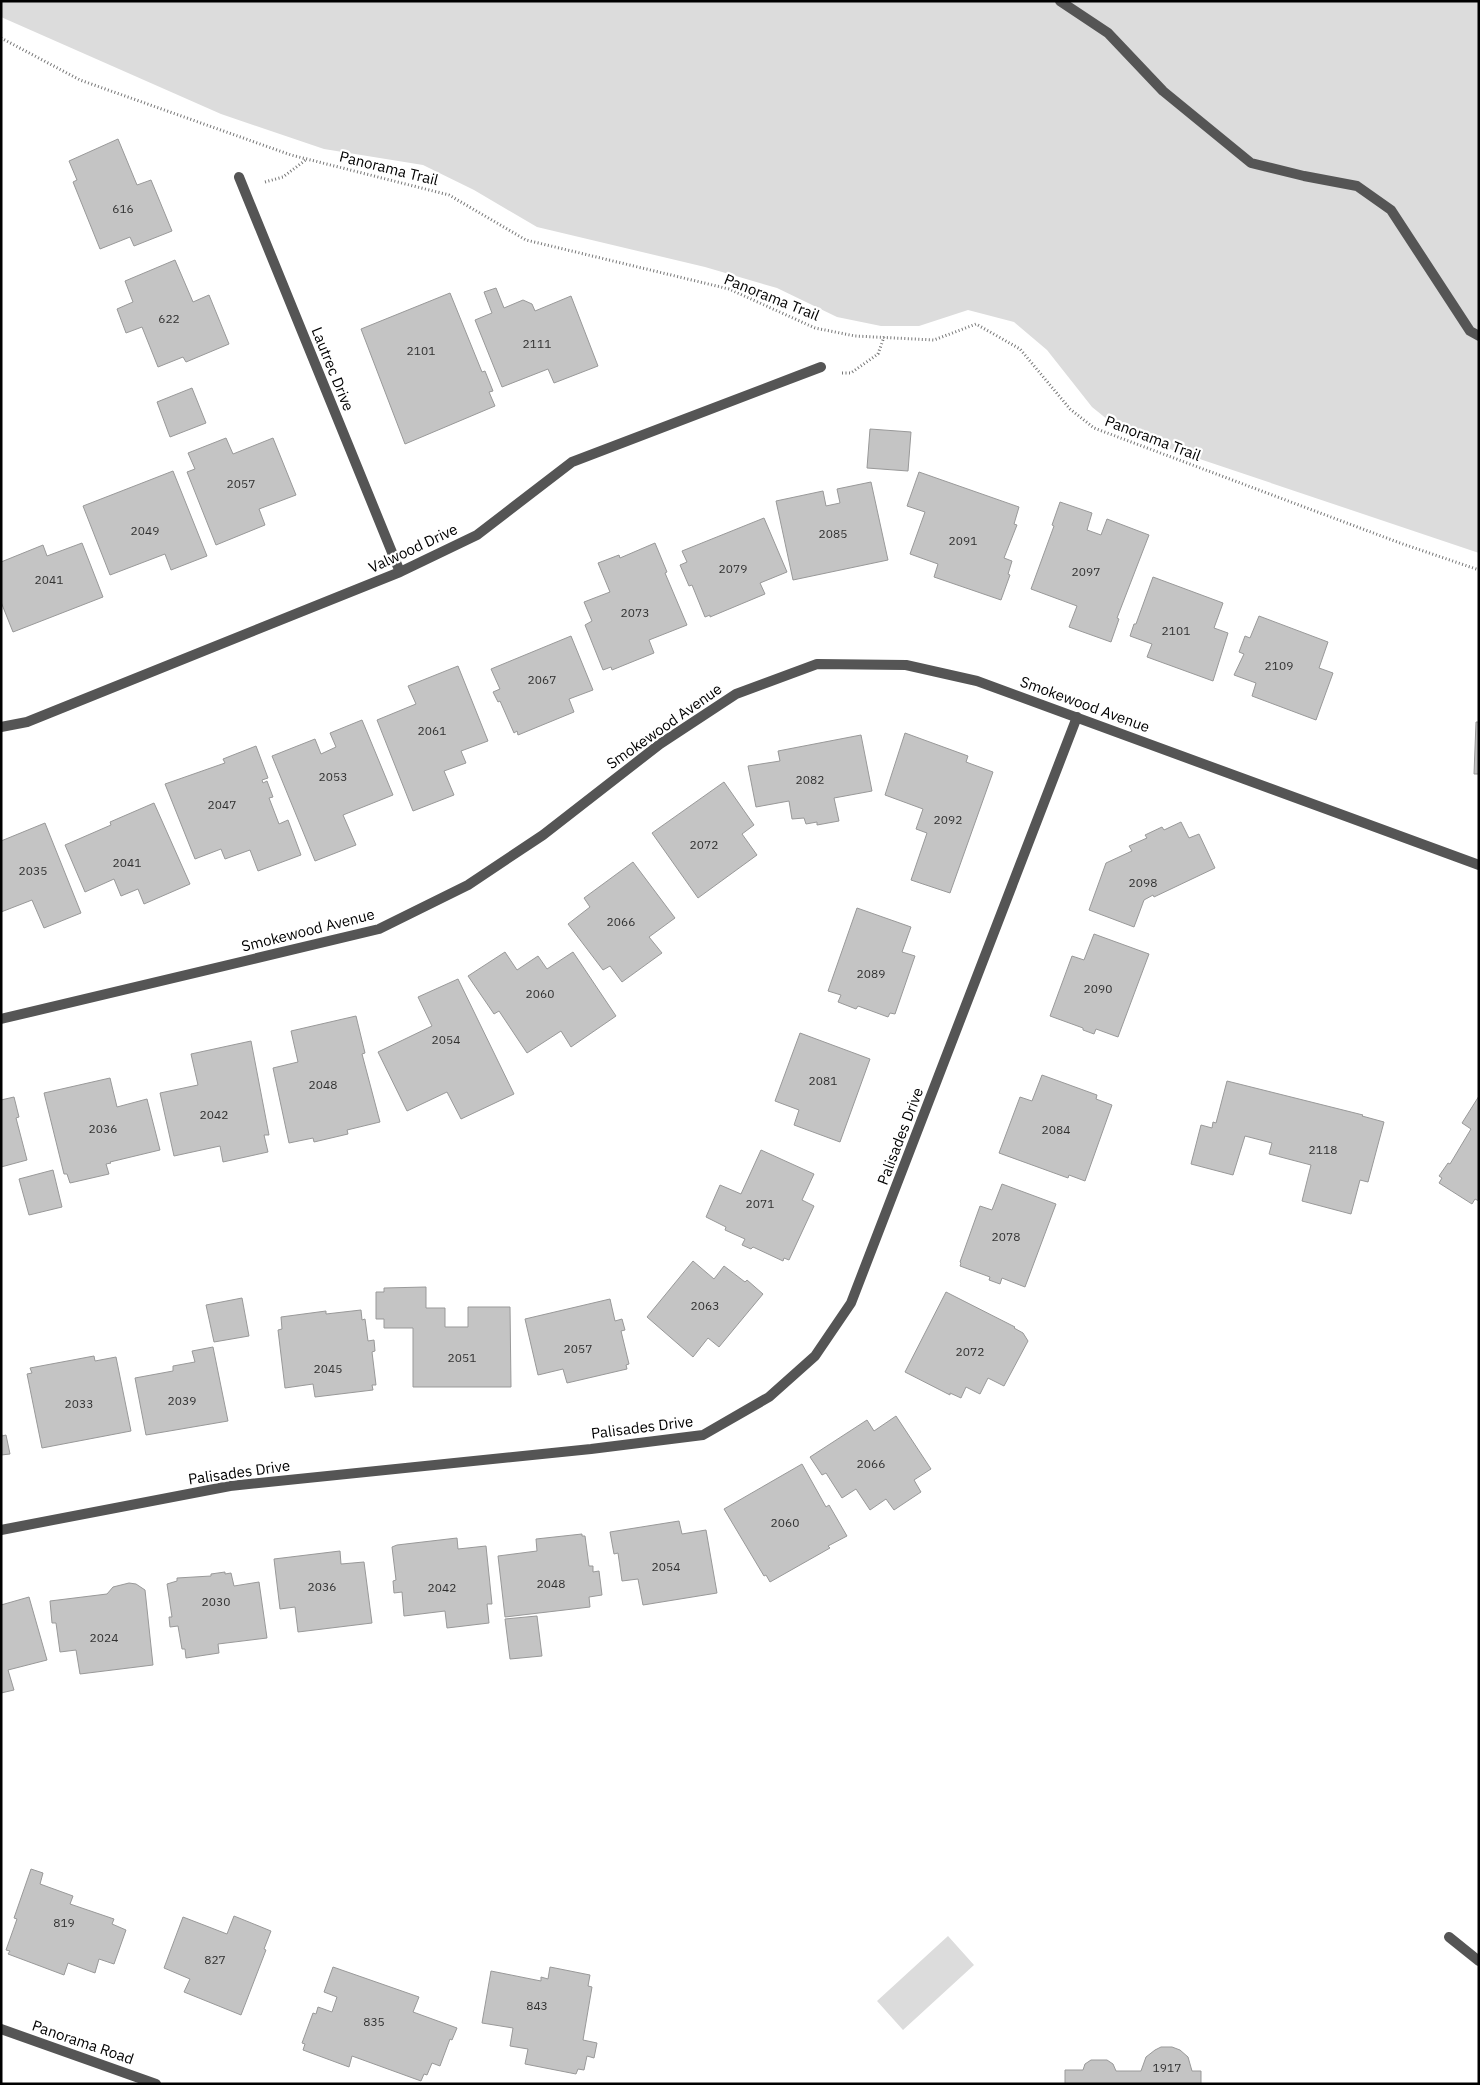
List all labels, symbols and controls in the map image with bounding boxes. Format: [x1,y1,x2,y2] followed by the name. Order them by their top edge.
[338,147,440,189] street label: Panorama Trail
[112,201,134,216] house number: 616
[722,269,822,325] street label: Panorama Trail
[158,311,180,326] house number: 622
[308,324,358,414] street label: Lautrec Drive
[523,336,551,351] house number: 2111
[407,343,435,358] house number: 2101
[1102,411,1204,465] street label: Panorama Trail
[227,476,255,491] house number: 2057
[365,519,461,577] street label: Valwood Drive
[131,523,159,538] house number: 2049
[819,526,847,541] house number: 2085
[949,533,977,548] house number: 2091
[719,561,747,576] house number: 2079
[1072,564,1100,579] house number: 2097
[35,572,63,587] house number: 2041
[621,605,649,620] house number: 2073
[1162,623,1190,638] house number: 2101
[1265,658,1293,673] house number: 2109
[528,672,556,687] house number: 2067
[1018,672,1152,736] street label: Smokewood Avenue
[603,679,725,773] street label: Smokewood Avenue
[418,723,446,738] house number: 2061
[319,769,347,784] house number: 2053
[796,772,824,787] house number: 2082
[208,797,236,812] house number: 2047
[934,812,962,827] house number: 2092
[690,837,718,852] house number: 2072
[113,855,141,870] house number: 2041
[19,863,47,878] house number: 2035
[1129,875,1157,890] house number: 2098
[239,904,377,956] street label: Smokewood Avenue
[607,914,635,929] house number: 2066
[857,966,885,981] house number: 2089
[1084,981,1112,996] house number: 2090
[526,986,554,1001] house number: 2060
[432,1032,460,1047] house number: 2054
[809,1073,837,1088] house number: 2081
[309,1077,337,1092] house number: 2048
[873,1085,927,1187] street label: Palisades Drive
[200,1107,228,1122] house number: 2042
[89,1121,117,1136] house number: 2036
[1042,1122,1070,1137] house number: 2084
[1309,1142,1337,1157] house number: 2118
[746,1196,774,1211] house number: 2071
[992,1229,1020,1244] house number: 2078
[691,1298,719,1313] house number: 2063
[564,1341,592,1356] house number: 2057
[956,1344,984,1359] house number: 2072
[448,1350,476,1365] house number: 2051
[314,1361,342,1376] house number: 2045
[168,1393,196,1408] house number: 2039
[65,1396,93,1411] house number: 2033
[590,1411,694,1443] street label: Palisades Drive
[187,1455,291,1489] street label: Palisades Drive
[857,1456,885,1471] house number: 2066
[771,1515,799,1530] house number: 2060
[652,1559,680,1574] house number: 2054
[537,1576,565,1591] house number: 2048
[308,1579,336,1594] house number: 2036
[428,1580,456,1595] house number: 2042
[202,1594,230,1609] house number: 2030
[90,1630,118,1645] house number: 2024
[53,1915,75,1930] house number: 819
[204,1952,226,1967] house number: 827
[526,1998,548,2013] house number: 843
[363,2014,385,2029] house number: 835
[30,2016,136,2068] street label: Panorama Road
[1153,2060,1181,2075] house number: 1917

